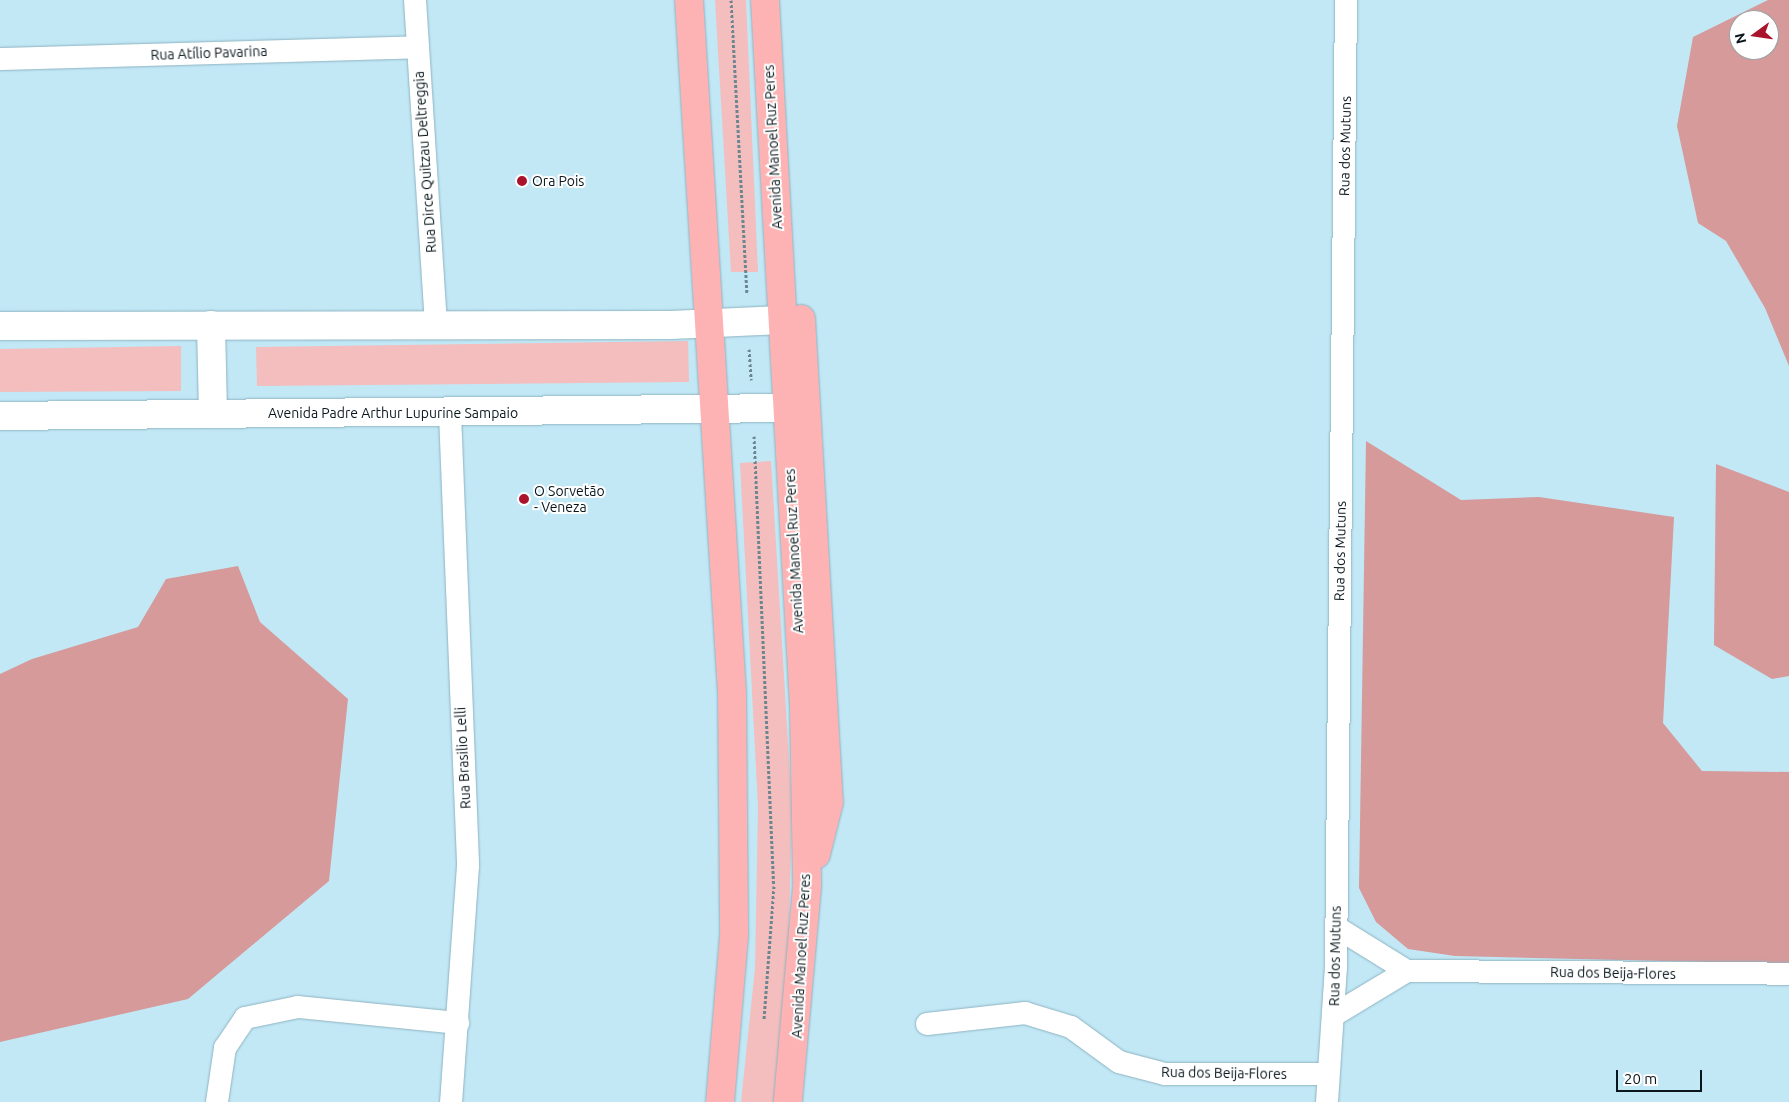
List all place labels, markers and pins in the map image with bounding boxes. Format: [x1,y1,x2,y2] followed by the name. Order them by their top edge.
[532,173,584,189] place label: Ora Pois
[516,175,528,187] marker: Ora Pois
[534,483,605,516] place label: O Sorvetão - Veneza
[518,493,530,505] marker: O Sorvetão - Veneza

